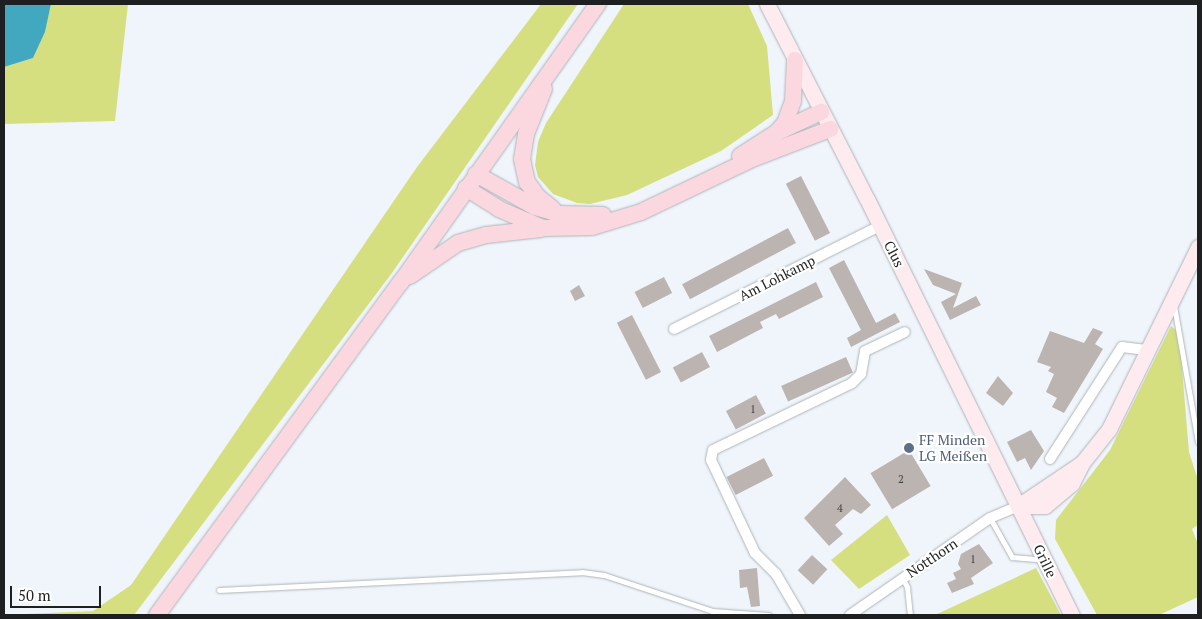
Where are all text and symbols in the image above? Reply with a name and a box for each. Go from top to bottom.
street label: Clus [880,238,908,270]
street label: Am Lohkamp [736,252,818,304]
house number: 1 [750,402,756,416]
place label: FF Minden LG Meißen [919,432,987,464]
marker: FF Minden LG Meißen [903,442,915,454]
house number: 2 [898,472,904,486]
house number: 4 [837,501,843,515]
street label: Notthorn [903,535,961,581]
street label: Grille [1030,542,1060,580]
house number: 1 [970,552,976,566]
scale bar [12,576,104,608]
text: 50 m [18,585,51,605]

